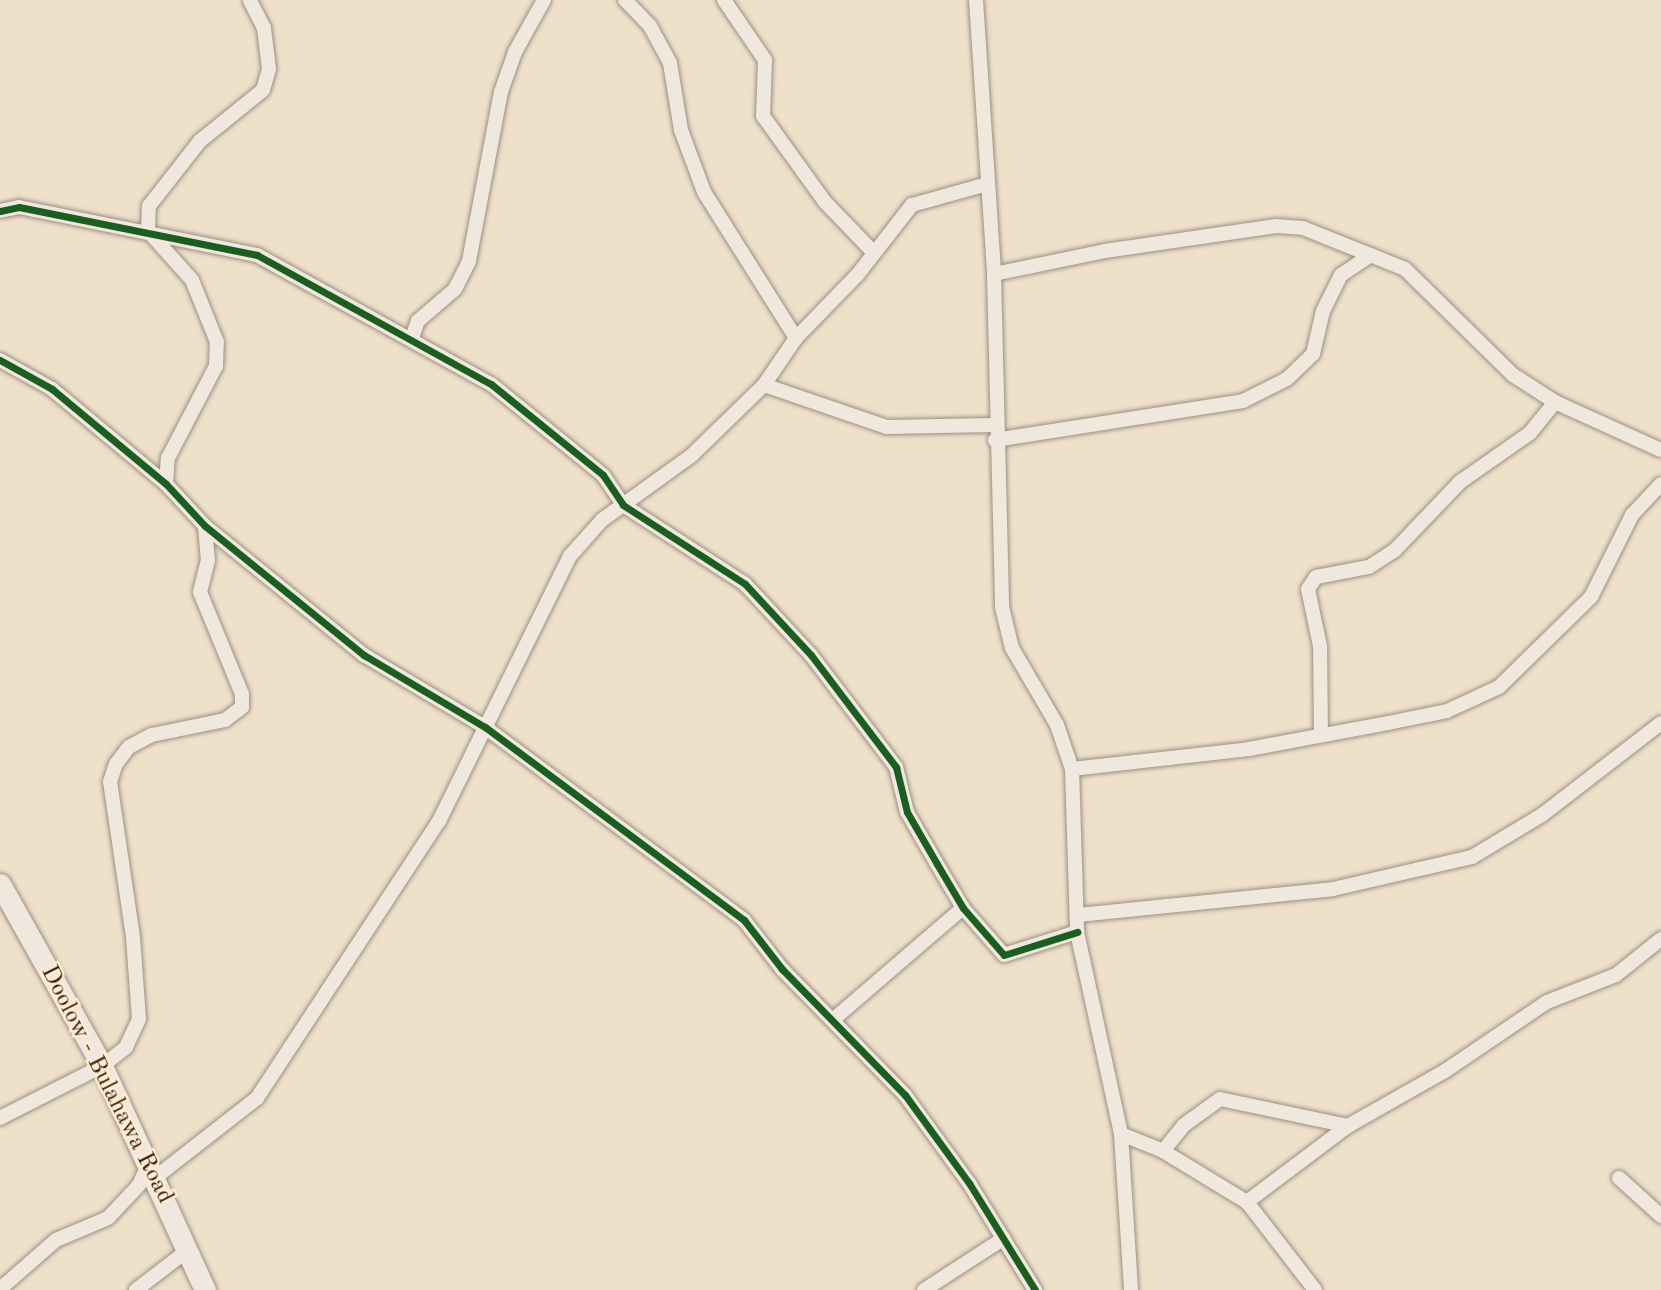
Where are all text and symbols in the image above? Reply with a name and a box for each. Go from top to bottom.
street label: Doolow - Bulahawa Road [33,961,179,1209]

